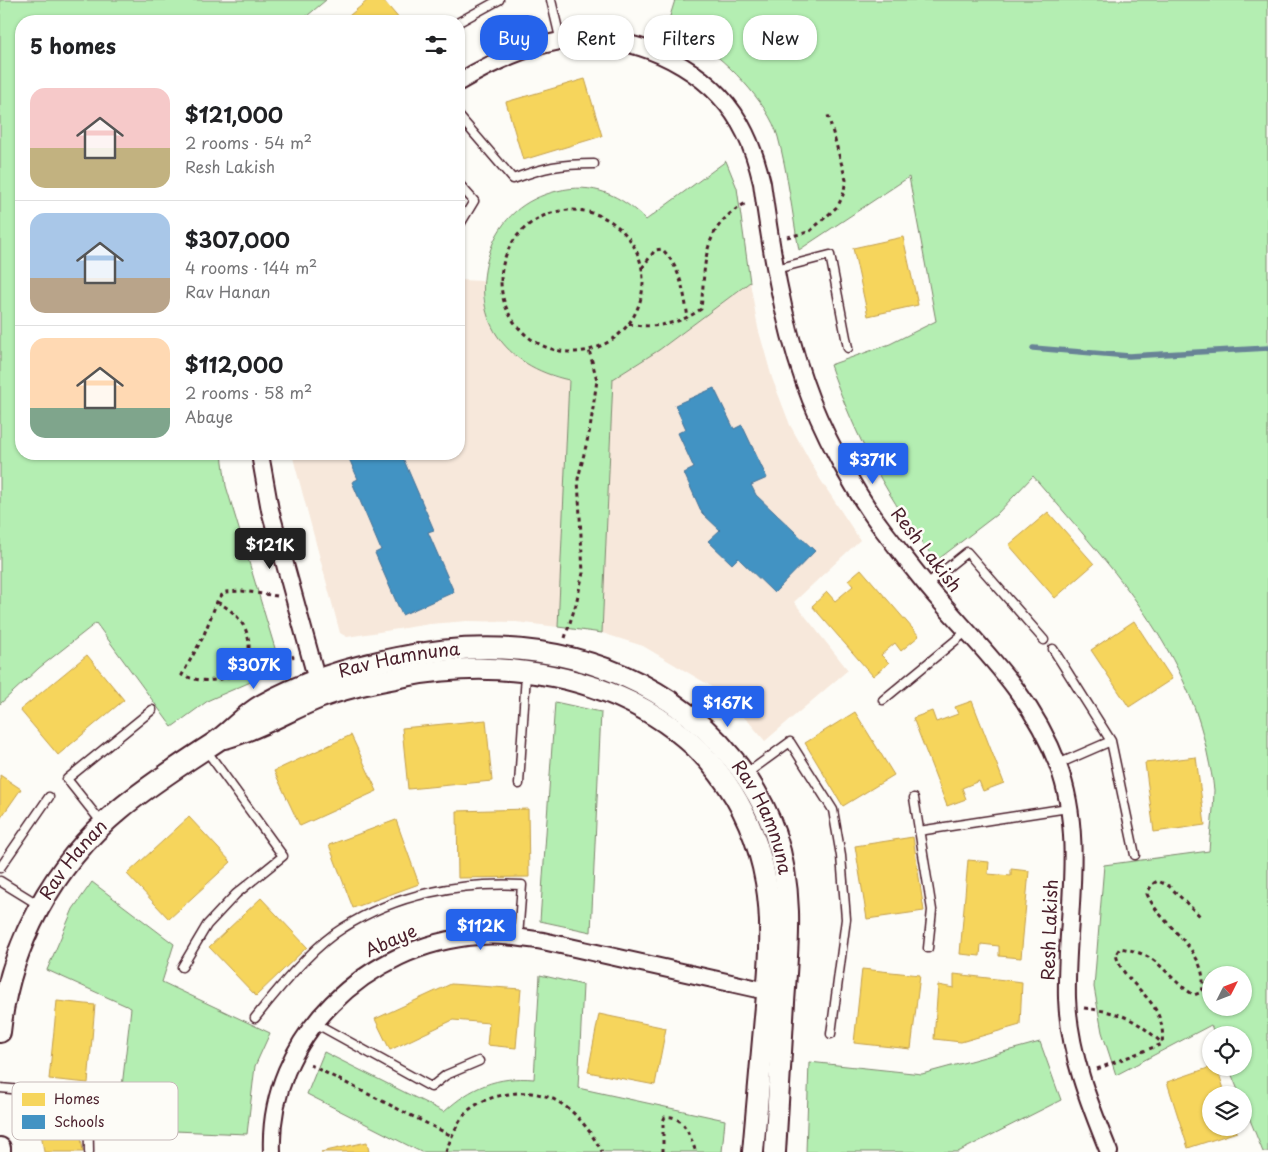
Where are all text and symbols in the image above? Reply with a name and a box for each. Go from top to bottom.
chip: Buy [480,15,548,60]
chip: Rent [558,15,634,60]
chip: Filters [644,15,733,60]
chip: New [743,15,817,60]
text: 5 homes [30,29,116,61]
icon: filters [422,31,450,59]
text: $121,000 [185,98,283,130]
icon: home [70,108,130,168]
text: 2 rooms · 54 m² [185,130,312,154]
text: Resh Lakish [185,154,275,178]
text: $307,000 [185,223,290,255]
icon: home [70,233,130,293]
text: 4 rooms · 144 m² [185,255,317,279]
text: Rav Hanan [185,279,271,303]
text: $112,000 [185,348,283,380]
icon: home [70,358,130,418]
text: 2 rooms · 58 m² [185,380,312,404]
text: Abaye [185,404,233,428]
pin: $371K [838,442,908,485]
text: $371K [849,447,897,471]
street label: Resh Lakish [885,501,969,597]
pin: $121K [235,528,305,570]
text: $121K [246,532,294,556]
street label: Rav Hamnuna [334,634,462,684]
pin: $307K [219,648,289,690]
text: $307K [227,652,281,676]
pin: $167K [693,686,763,728]
text: $167K [703,690,753,714]
street label: Rav Hamnuna [726,753,800,877]
street label: Rav Hanan [32,812,112,905]
street label: Resh Lakish [1033,879,1064,981]
pin: $112K [446,908,516,951]
text: $112K [457,913,505,937]
street label: Abaye [360,916,421,963]
north arrow [1202,966,1252,1016]
map controls [1202,966,1252,1136]
button: locate [1202,1026,1252,1076]
legend [12,1082,178,1140]
button: layers [1202,1086,1252,1136]
text: Homes [54,1088,100,1109]
text: Schools [54,1111,104,1132]

